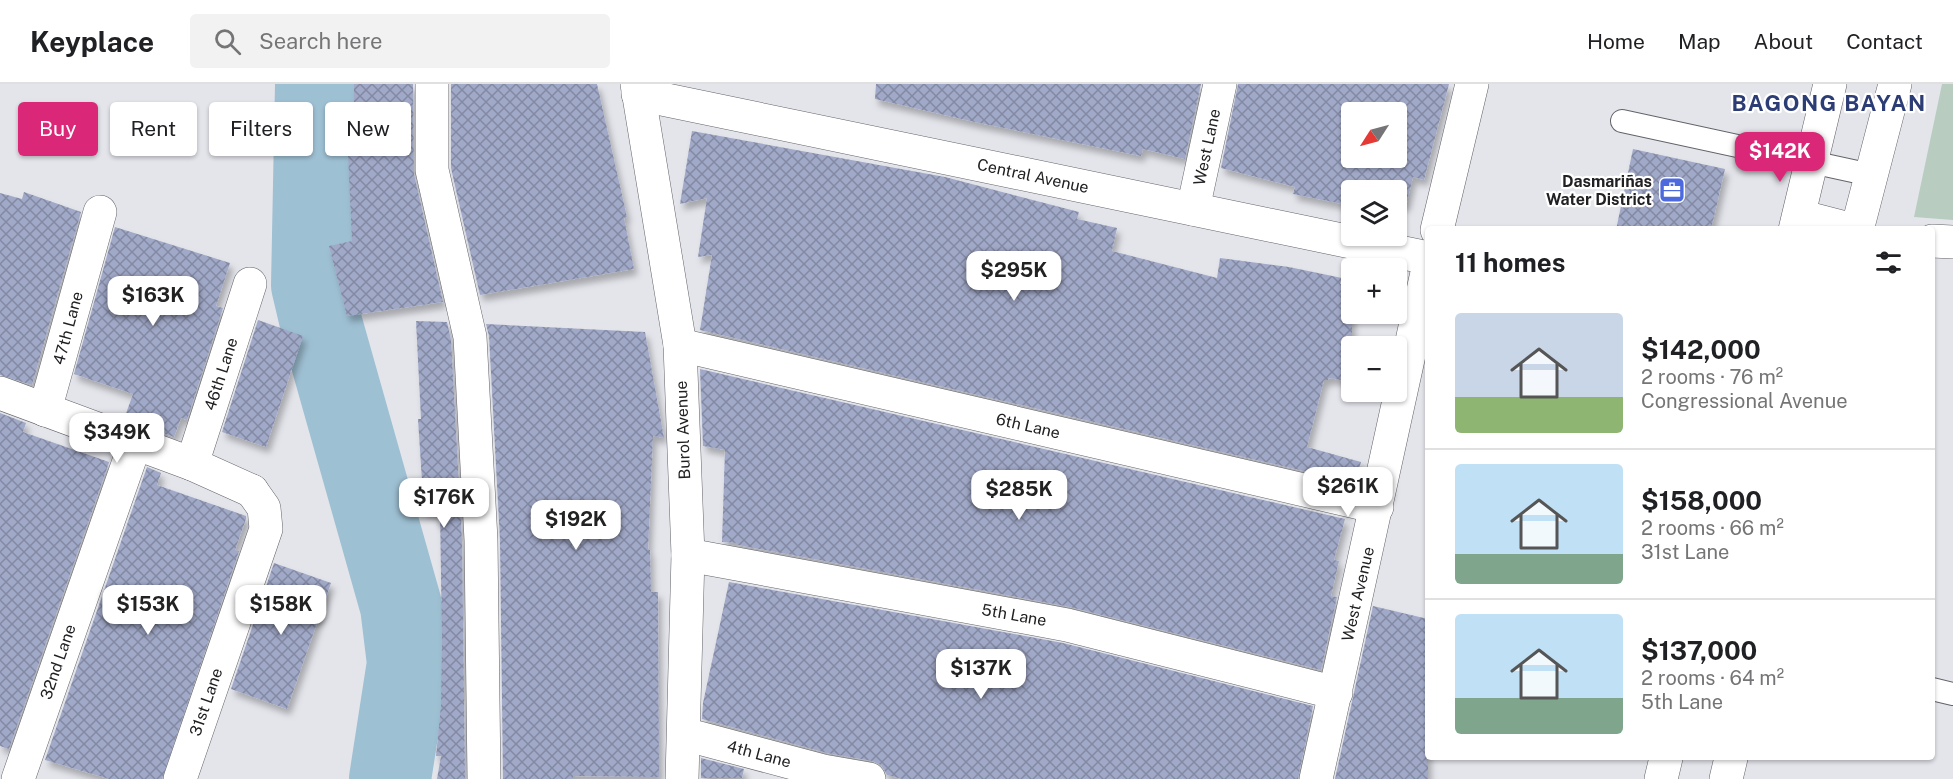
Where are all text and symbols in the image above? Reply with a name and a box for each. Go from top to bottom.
search box [190,14,610,68]
text: Keyplace [30,25,154,58]
icon: search [211,25,244,58]
text: Search here [259,28,383,54]
text: Home [1587,29,1645,54]
text: Map [1678,29,1721,54]
text: About [1754,29,1813,54]
text: Contact [1846,29,1923,54]
district label: BAGONG BAYAN [1731,90,1927,116]
chip: Buy [18,102,98,156]
chip: Rent [110,102,197,156]
chip: Filters [209,102,313,156]
chip: New [325,102,411,156]
north arrow [1341,102,1407,168]
map controls [1341,102,1407,402]
street label: West Lane [1190,107,1224,187]
pin: $142K [1738,132,1822,183]
text: $142K [1749,139,1811,163]
street label: Central Avenue [975,155,1091,197]
place label: Dasmariñas Water District [1546,172,1652,209]
office icon: Dasmariñas Water District [1657,175,1687,205]
button: layers [1341,180,1407,246]
icon: filters [1872,246,1905,279]
text: 11 homes [1455,247,1565,278]
pin: $295K [972,251,1056,302]
text: $295K [980,258,1048,282]
button: + [1341,258,1407,324]
pin: $163K [111,276,195,327]
text: $163K [122,283,184,307]
street label: 47th Lane [49,289,87,367]
text: $142,000 [1641,334,1761,365]
street label: 46th Lane [200,335,242,413]
button: − [1341,336,1407,402]
icon: home [1503,337,1575,409]
text: 2 rooms · 76 m² [1641,365,1783,389]
street label: Burol Avenue [672,380,694,480]
text: Congressional Avenue [1641,389,1848,413]
street label: 6th Lane [994,409,1062,443]
pin: $349K [75,413,159,464]
text: $349K [83,420,151,444]
pin: $261K [1306,467,1390,518]
pin: $285K [977,470,1061,521]
text: $261K [1317,474,1379,498]
text: $285K [985,477,1053,501]
pin: $176K [402,478,486,529]
text: $176K [413,485,475,509]
text: $158,000 [1641,485,1762,516]
icon: home [1503,488,1575,560]
pin: $192K [534,500,618,551]
text: $192K [545,507,607,531]
text: 2 rooms · 66 m² [1641,516,1784,540]
text: 31st Lane [1641,540,1729,564]
street label: West Avenue [1338,545,1378,643]
pin: $153K [106,585,190,636]
pin: $158K [239,585,323,636]
text: $153K [116,592,180,616]
text: $158K [249,592,313,616]
street label: 5th Lane [980,600,1048,630]
street label: 32nd Lane [36,622,80,702]
text: $137,000 [1641,635,1757,666]
icon: home [1503,638,1575,710]
pin: $137K [939,649,1023,700]
text: $137K [950,656,1012,680]
street label: 31st Lane [186,665,226,739]
text: 2 rooms · 64 m² [1641,666,1784,690]
text: 5th Lane [1641,690,1723,714]
street label: 4th Lane [725,736,793,772]

